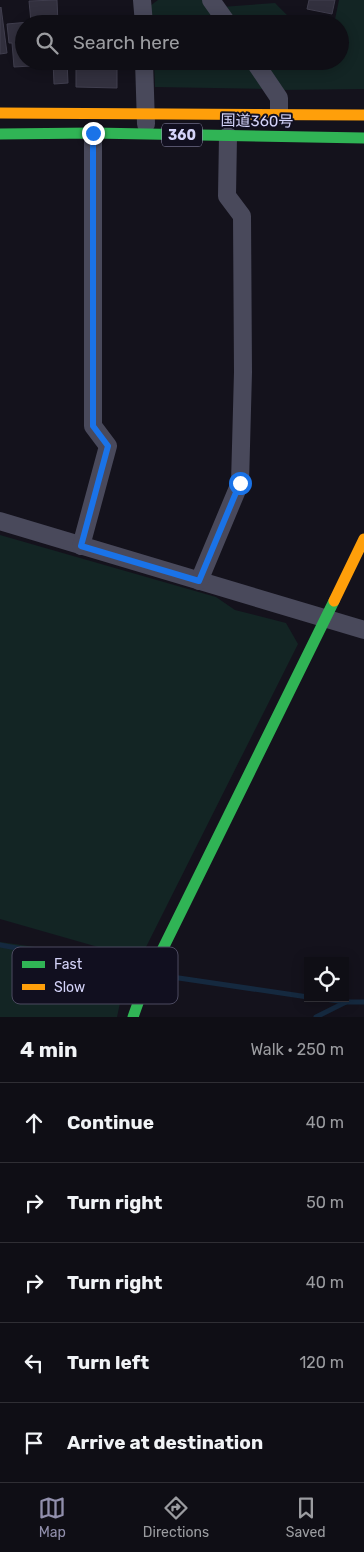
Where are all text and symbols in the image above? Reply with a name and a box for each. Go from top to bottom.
search box [15,15,349,70]
icon: search [33,29,61,57]
text: Search here [73,31,180,54]
street label: 国道360号 [221,111,293,131]
route end [82,122,105,145]
road number: 360 [162,124,202,146]
route start [229,472,252,495]
legend [12,947,178,1004]
text: Fast [54,956,83,973]
map controls [304,957,349,1002]
button: locate [304,957,349,1002]
text: Slow [54,979,85,996]
text: 4 min [20,1037,78,1062]
text: Walk · 250 m [250,1040,344,1059]
icon: ahead [20,1109,48,1137]
text: Continue [67,1111,154,1134]
text: 40 m [306,1113,344,1132]
icon: right [20,1189,48,1217]
text: Turn right [67,1191,162,1214]
text: 50 m [306,1193,344,1212]
icon: right [20,1269,48,1297]
text: Turn right [67,1271,162,1294]
text: 40 m [306,1273,344,1292]
icon: left [20,1349,48,1377]
text: Turn left [67,1351,149,1374]
text: 120 m [299,1353,344,1372]
icon: arrive [20,1429,48,1457]
text: Arrive at destination [67,1431,263,1454]
tab: Map [38,1494,66,1541]
tab: Directions [143,1494,209,1541]
tab: Saved [286,1494,326,1541]

